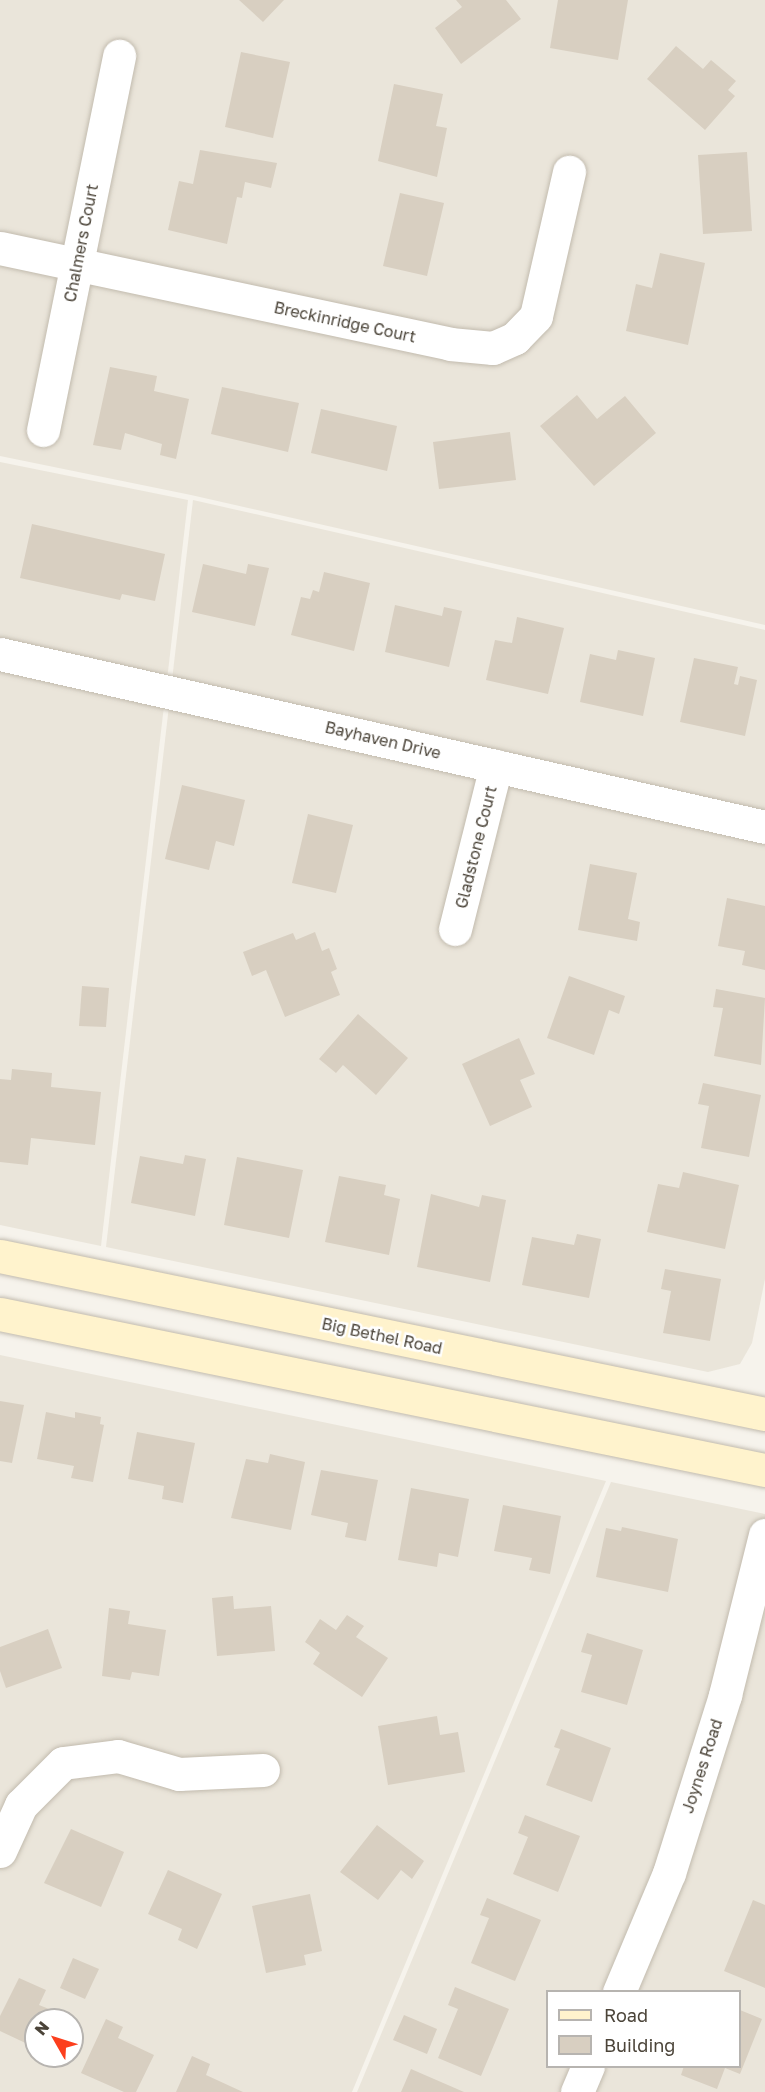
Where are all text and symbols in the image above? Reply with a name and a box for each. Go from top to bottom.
street label: Chalmers Court [60,182,102,304]
street label: Breckinridge Court [272,298,418,346]
street label: Bayhaven Drive [323,717,443,763]
street label: Gladstone Court [451,784,501,910]
street label: Big Bethel Road [320,1314,444,1358]
street label: Joynes Road [678,1716,726,1816]
legend [546,1990,741,2068]
text: Road [604,2004,648,2026]
north arrow [24,2008,84,2068]
text: N [30,2017,53,2039]
text: Building [604,2034,675,2056]

